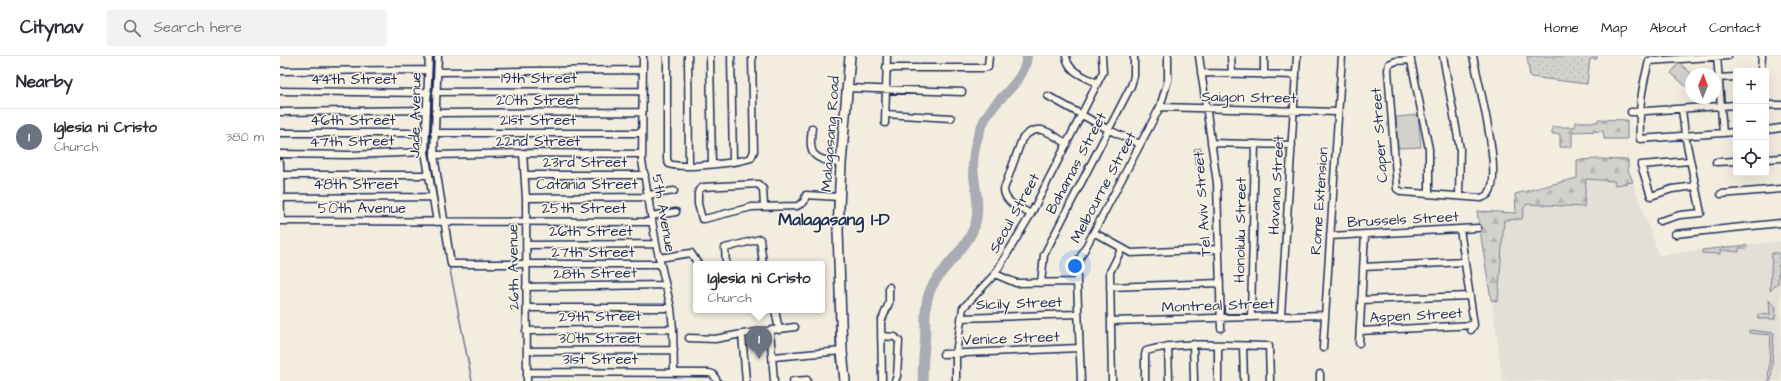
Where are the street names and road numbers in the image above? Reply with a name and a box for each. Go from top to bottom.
street label: 19th Street [501,68,577,89]
street label: 44th Street [311,69,397,90]
street label: Jade Avenue [404,72,427,158]
street label: Malagasang Road [816,75,846,193]
street label: Saigon Street [1201,86,1297,110]
street label: Caper Street [1366,87,1393,183]
street label: 20th Street [496,90,580,111]
street label: Bahamas Street [1041,109,1112,218]
street label: 46th Street [310,110,396,131]
street label: 21st Street [500,110,576,131]
street label: Melbourne Street [1065,128,1142,247]
street label: 47th Street [309,130,395,153]
street label: 22nd Street [496,131,580,152]
street label: Havana Street [1263,135,1290,235]
street label: Rome Extension [1305,146,1334,256]
street label: Tel Aviv Street [1188,151,1217,257]
street label: 23rd Street [543,152,627,173]
street label: Seoul Street [984,169,1045,257]
street label: 5th Avenue [646,172,681,254]
street label: 48th Street [313,174,399,195]
street label: Catania Street [536,174,638,195]
street label: Honolulu Street [1229,177,1252,283]
street label: 50th Avenue [318,198,406,219]
street label: 25th Street [542,198,626,219]
street label: Brussels Street [1347,206,1459,233]
street label: 26th Street [549,221,633,242]
street label: 26th Avenue [502,224,525,310]
street label: 27th Street [551,242,635,263]
street label: 28th Street [553,262,637,285]
street label: Sicily Street [975,291,1063,317]
street label: Montreal Street [1161,293,1275,318]
street label: Aspen Street [1369,303,1463,328]
street label: 29th Street [558,305,642,328]
street label: Venice Street [962,326,1060,351]
street label: 30th Street [559,328,641,349]
street label: 31st Street [562,349,638,370]

